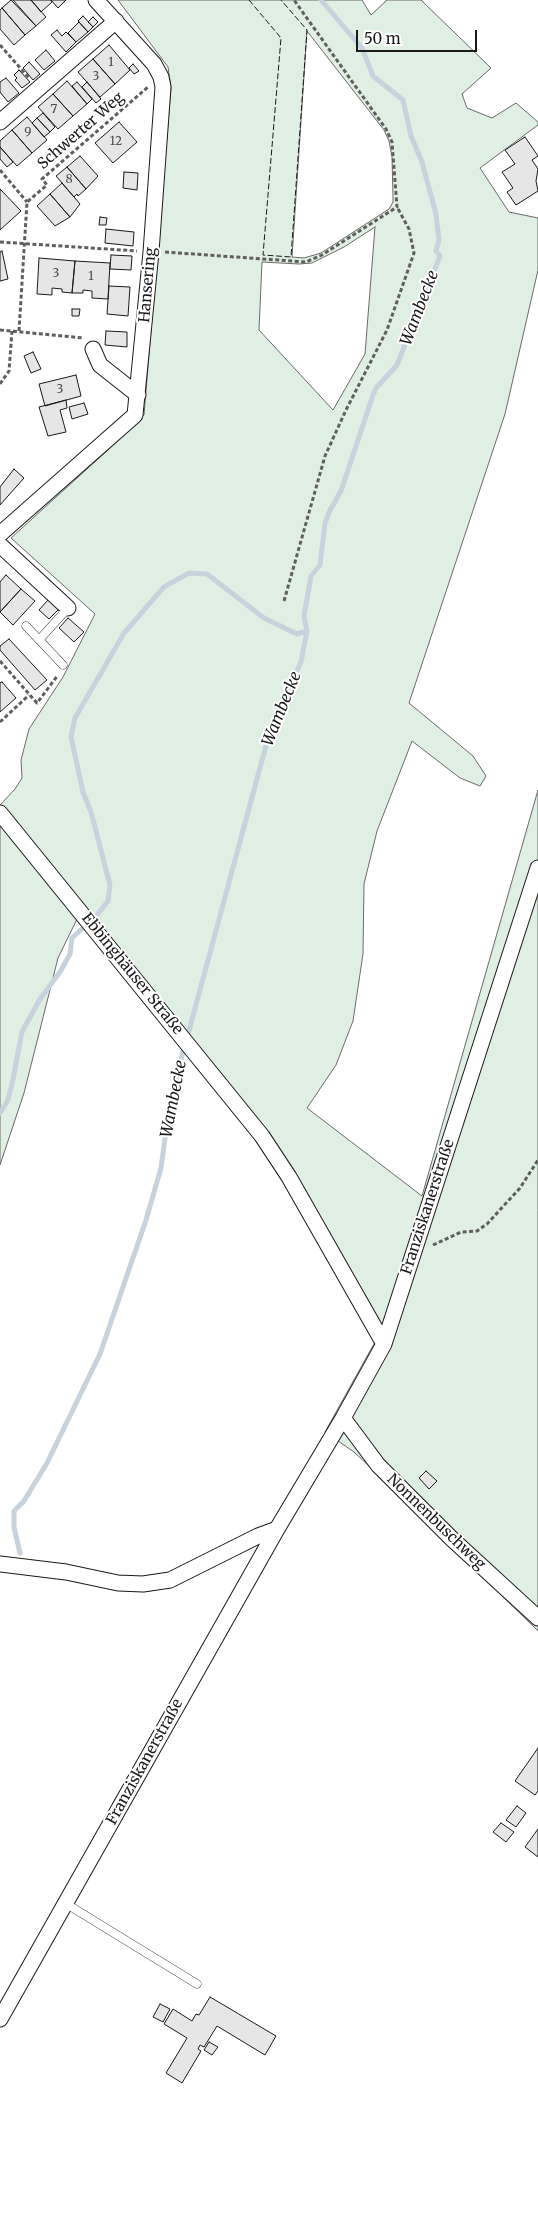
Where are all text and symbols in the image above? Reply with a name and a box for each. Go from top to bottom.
scale bar [358,20,479,52]
text: 50 m [364,29,401,48]
house number: 1 [108,56,114,70]
house number: 3 [93,70,99,84]
street label: Schwerter Weg [34,89,128,173]
house number: 7 [51,103,57,117]
house number: 9 [24,126,32,140]
house number: 12 [110,135,122,149]
house number: 8 [65,173,73,187]
street label: Hansering [136,247,160,323]
house number: 3 [53,267,59,281]
water label: Wambecke [397,268,443,348]
house number: 1 [88,270,94,284]
house number: 3 [57,383,63,397]
water label: Wambecke [258,669,306,749]
street label: Ebbinghäuser Straße [78,910,186,1038]
water label: Wambecke [157,1058,191,1140]
street label: Franziskanerstraße [398,1137,458,1277]
street label: Nonnenbuschweg [383,1470,489,1574]
street label: Franziskanerstraße [103,1696,187,1828]

